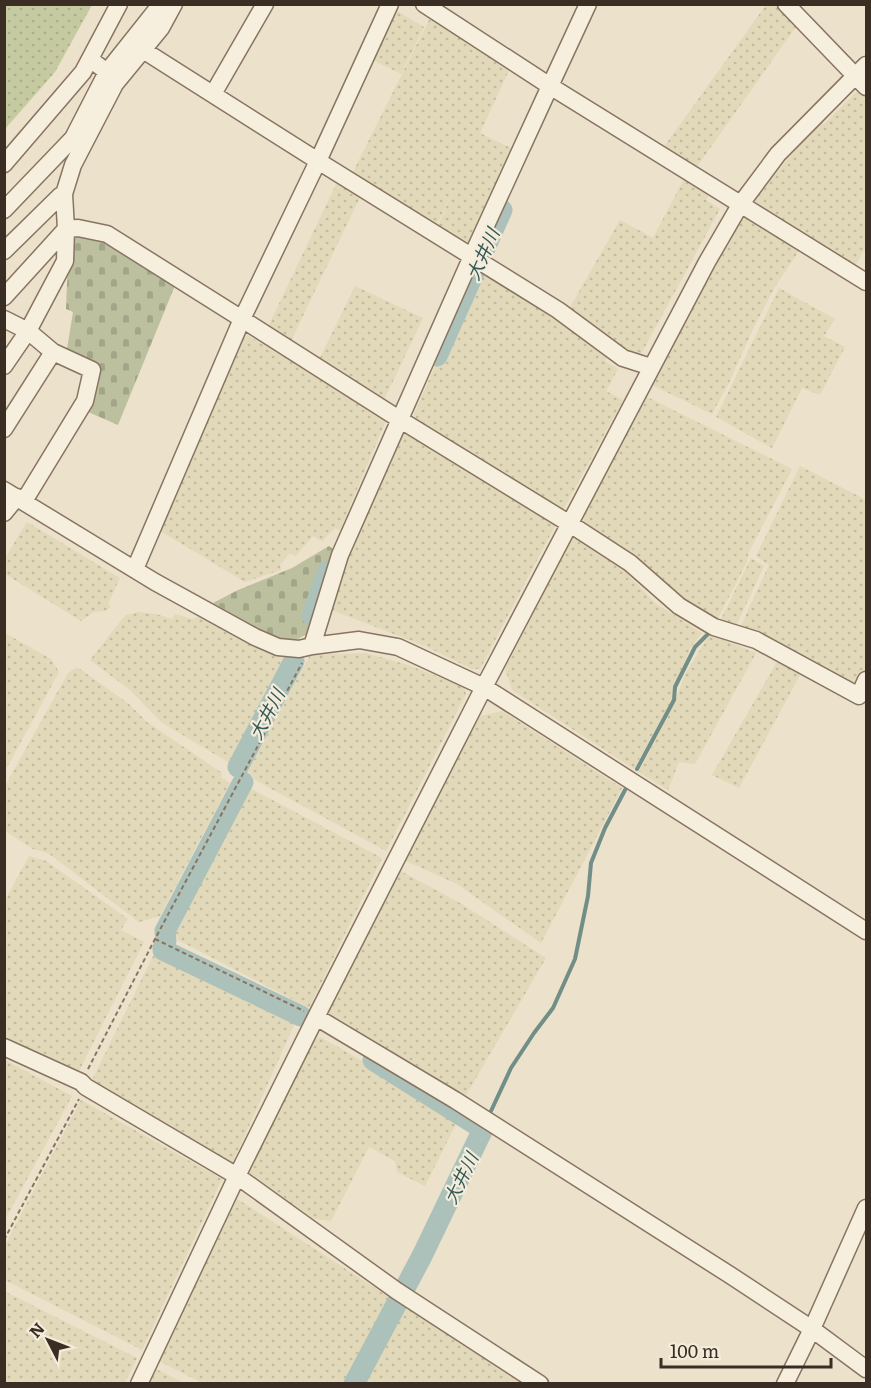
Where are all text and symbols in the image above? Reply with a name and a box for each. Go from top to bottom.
water label: 大井川 [459,222,506,284]
water label: 大井川 [241,682,292,744]
water label: 大井川 [436,1146,485,1208]
north arrow [18,1310,78,1370]
text: N [23,1316,50,1342]
scale bar [661,1331,830,1369]
text: 100 m [670,1337,719,1364]

